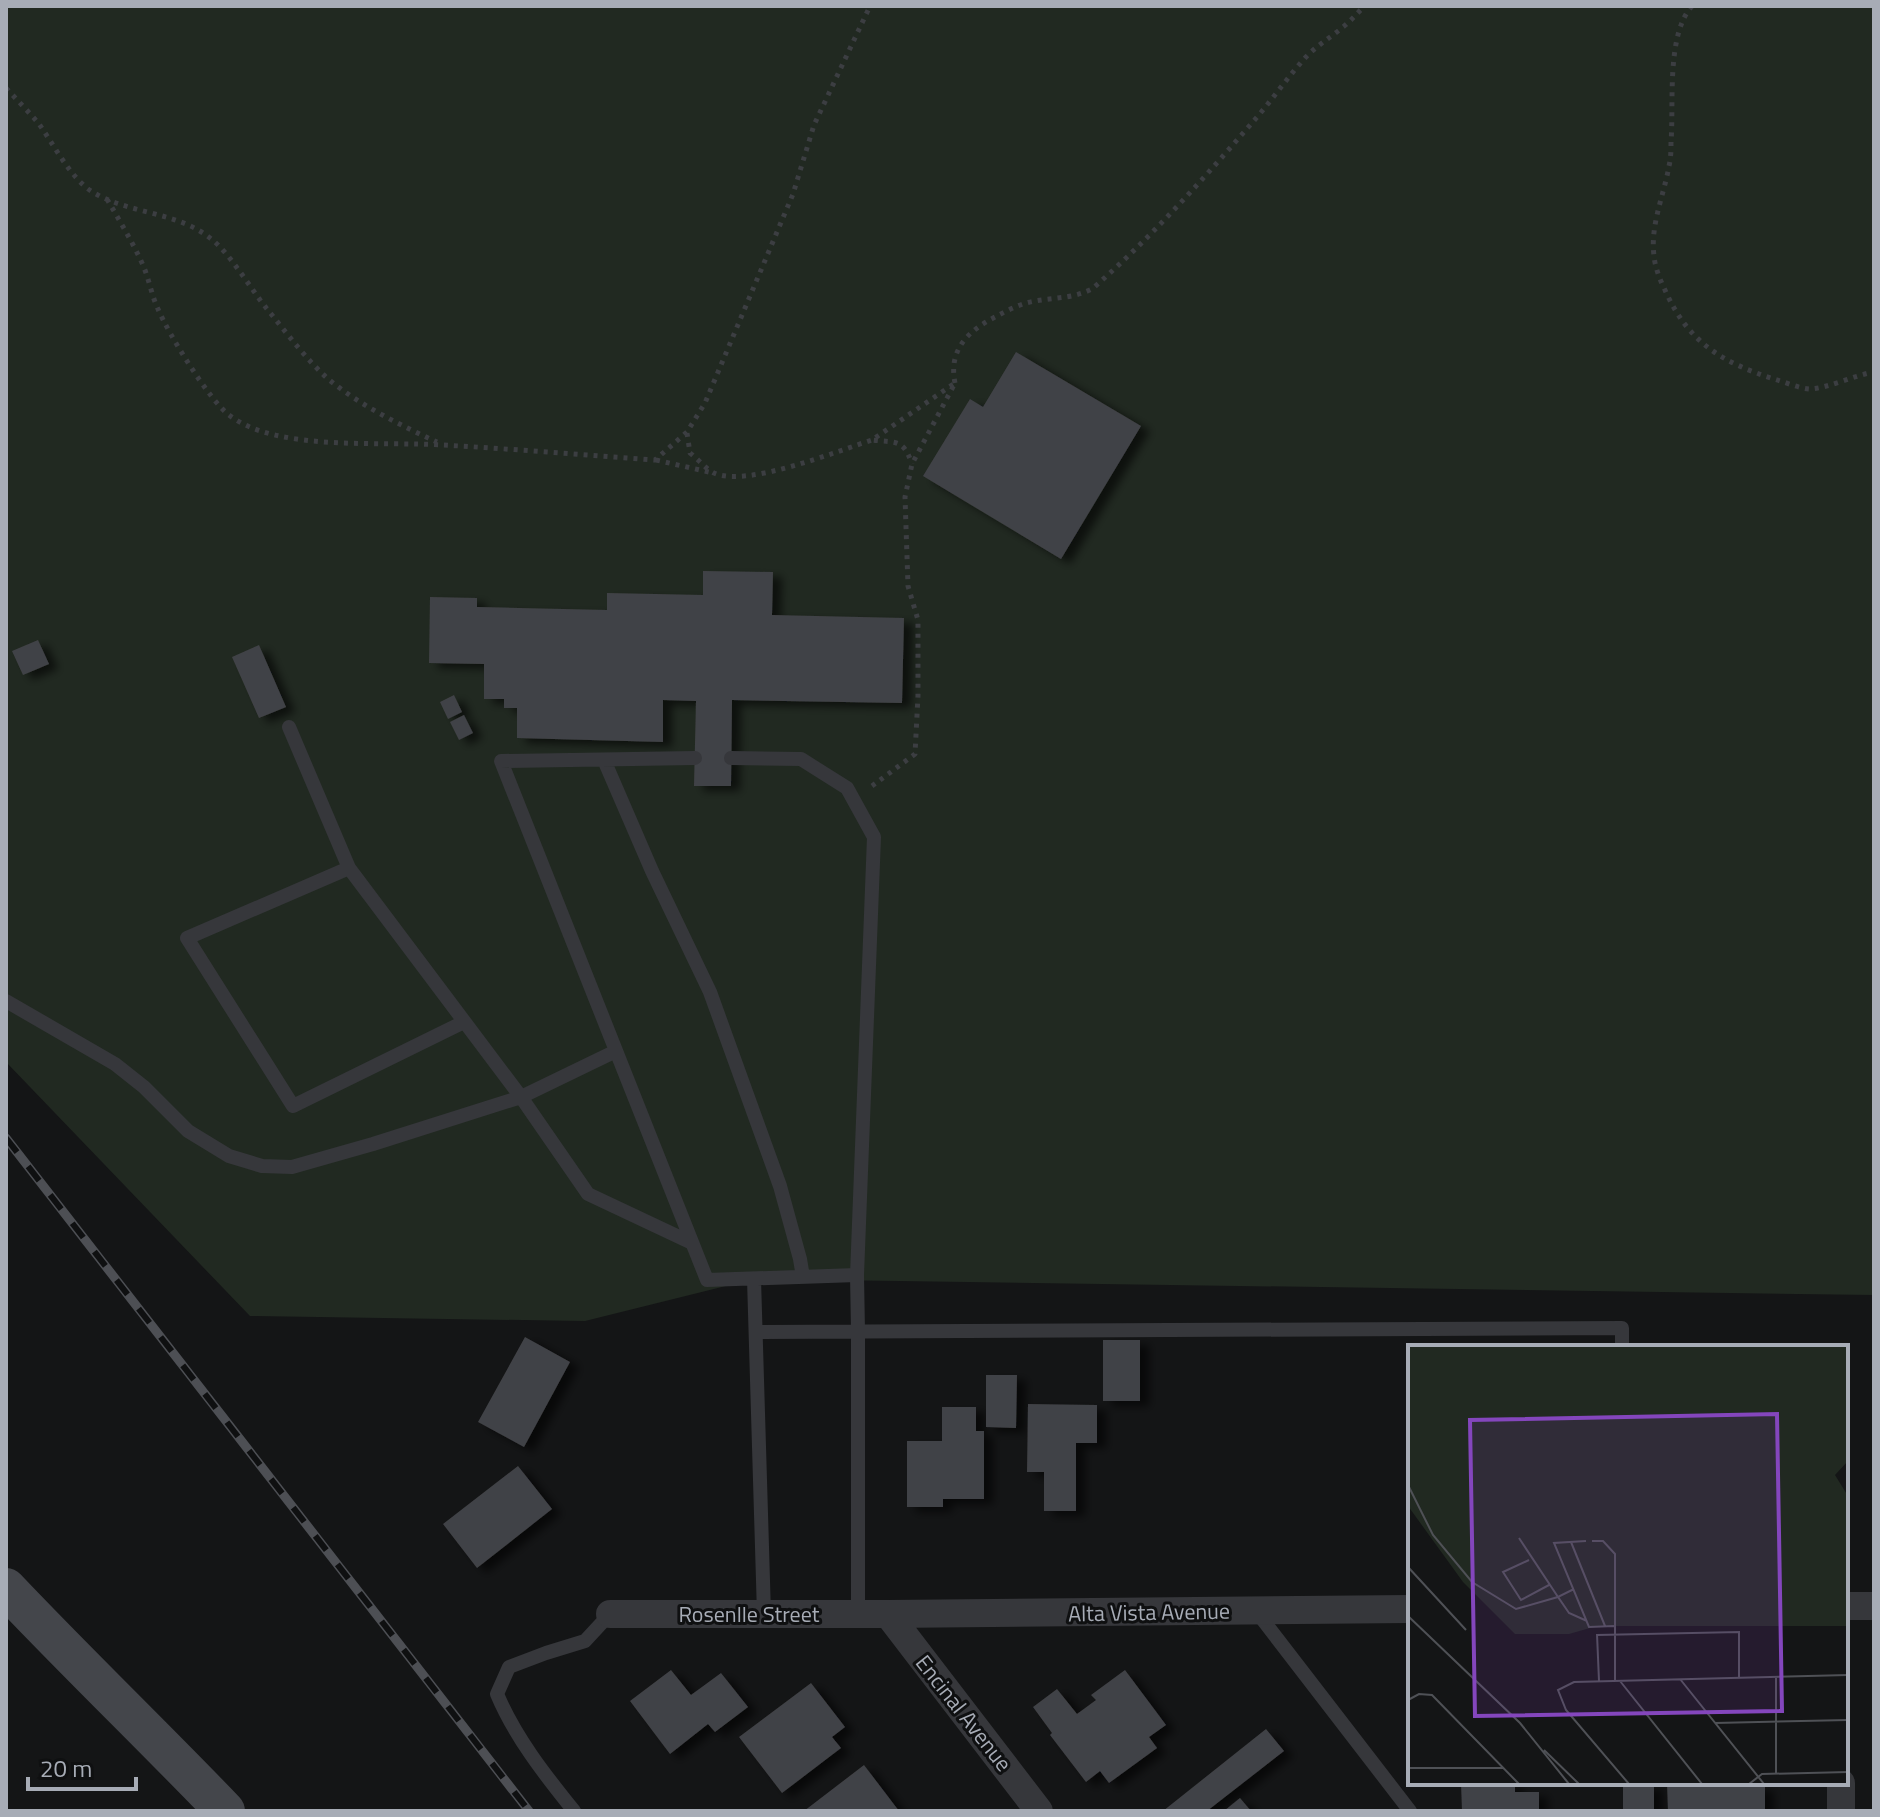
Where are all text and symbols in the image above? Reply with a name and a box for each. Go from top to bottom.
inset map [1408,1345,1848,1785]
street label: Alta Vista Avenue [1068,1594,1230,1630]
street label: Rosenlle Street [679,1597,820,1631]
street label: Encinal Avenue [908,1647,1020,1779]
scale bar [28,1741,136,1791]
text: 20 m [40,1750,92,1786]

